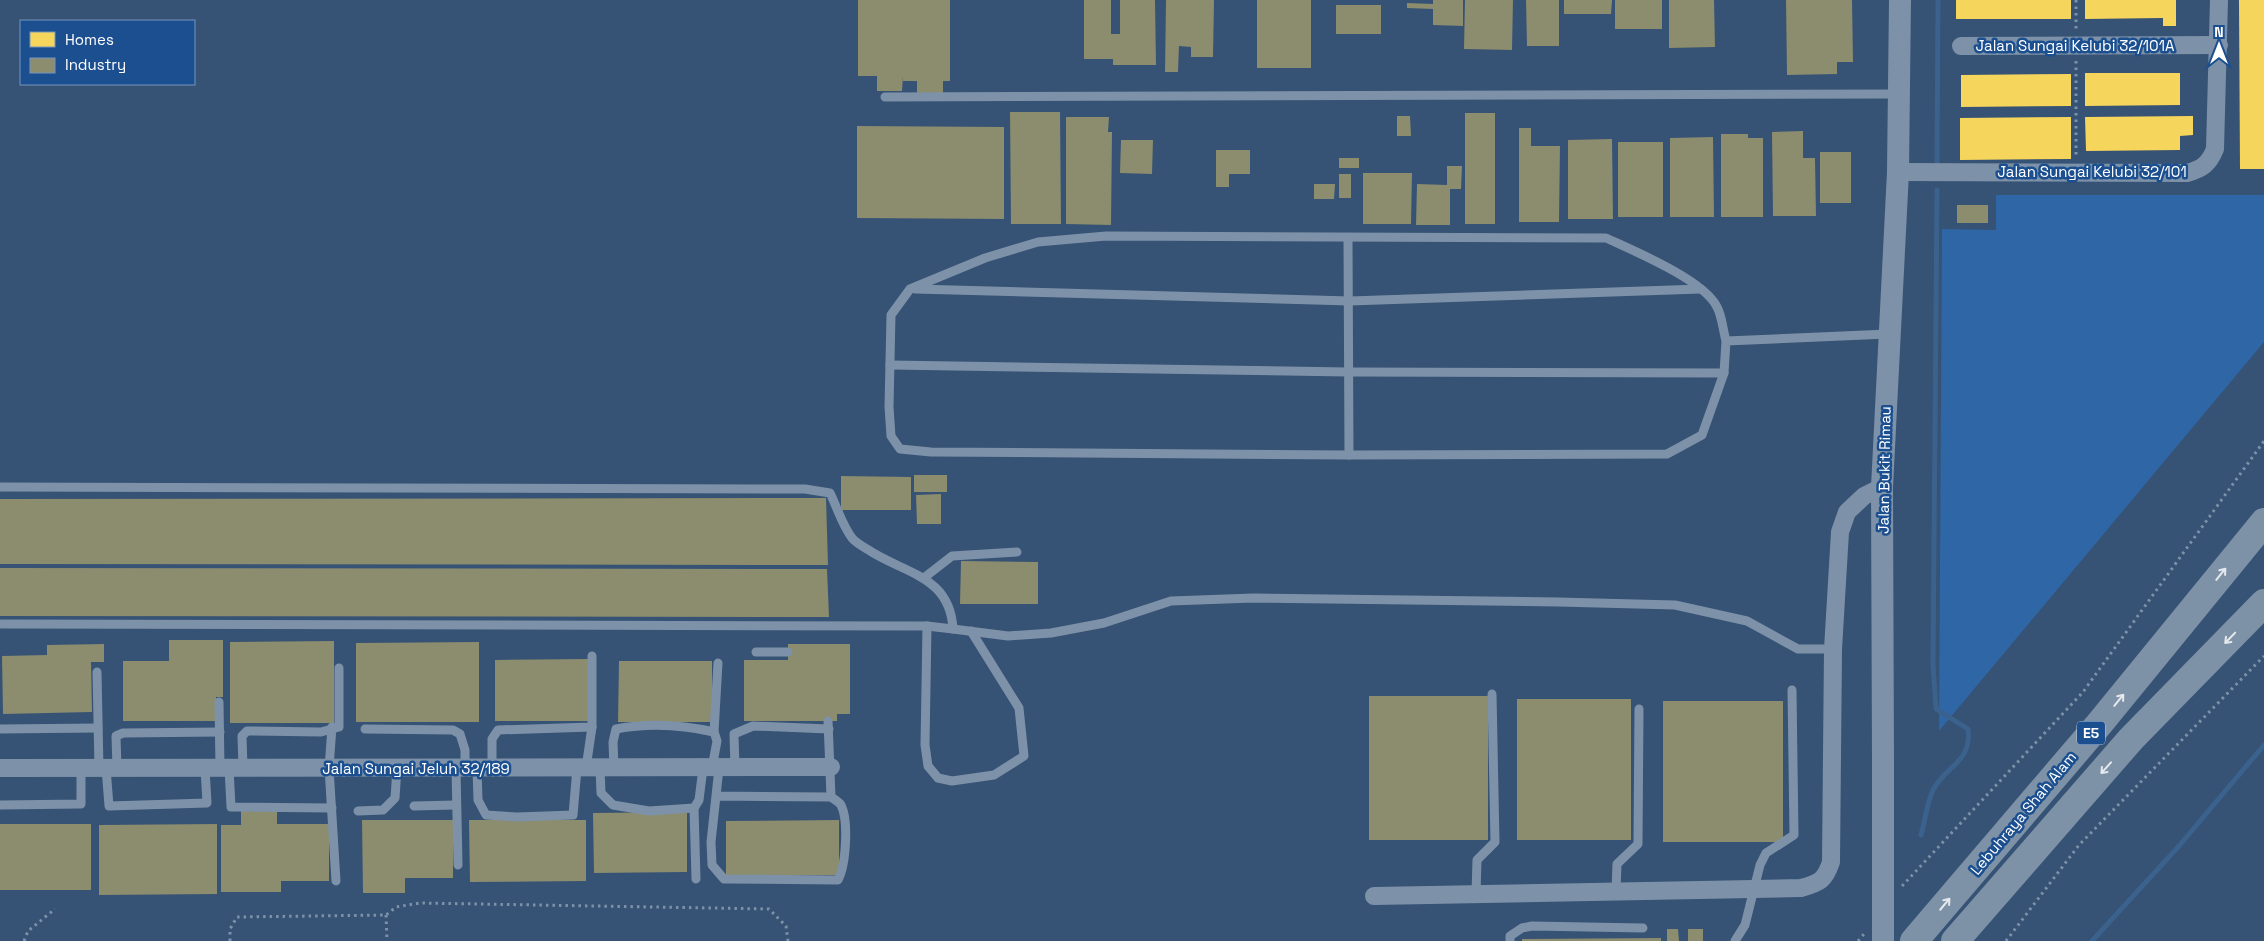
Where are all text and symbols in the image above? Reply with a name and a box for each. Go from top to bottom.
legend [20,20,195,85]
north arrow [2194,20,2244,70]
text: N [2214,23,2224,41]
text: Homes [65,30,114,49]
street label: Jalan Sungai Kelubi 32/101A [1976,36,2175,55]
text: Industry [65,55,126,74]
street label: Jalan Sungai Kelubi 32/101 [1997,162,2187,181]
street label: Jalan Bukit Rimau [1873,406,1895,534]
one-way arrow [2216,568,2227,581]
one-way arrow [2224,631,2236,644]
one-way arrow [2113,694,2124,707]
road number: E5 [2077,721,2105,744]
street label: Lebuhraya Shah Alam [1966,748,2080,878]
street label: Jalan Sungai Jeluh 32/189 [322,759,510,778]
one-way arrow [2100,761,2111,774]
one-way arrow [1940,898,1951,911]

